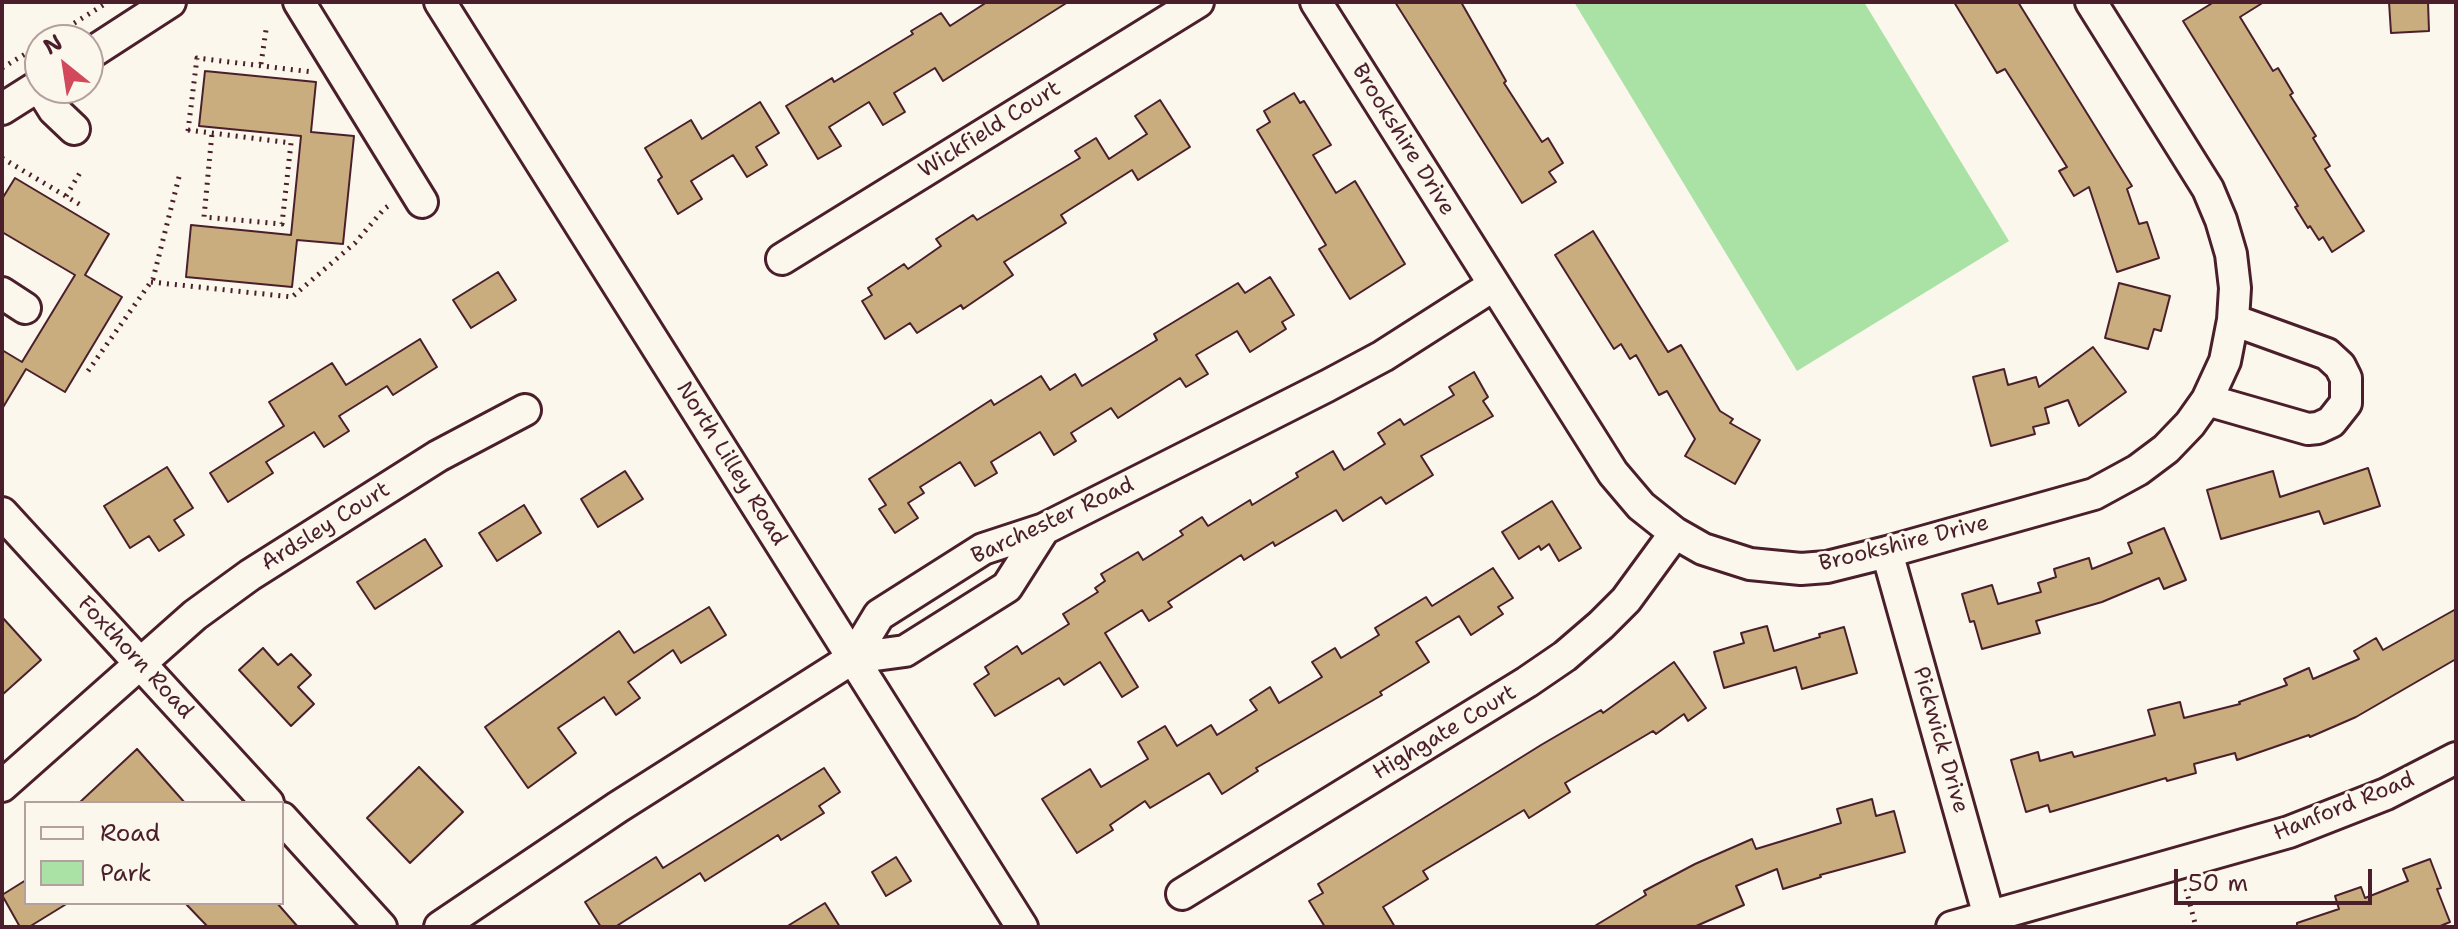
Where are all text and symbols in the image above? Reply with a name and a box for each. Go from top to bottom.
north arrow [24,24,104,104]
text: N [38,28,68,61]
street label: Brookshire Drive [1346,59,1460,221]
street label: Wickfield Court [914,76,1066,184]
street label: North Lilley Road [670,377,792,551]
street label: Barchester Road [968,472,1138,570]
street label: Ardsley Court [257,477,395,577]
street label: Brookshire Drive [1816,510,1992,578]
street label: Foxthorn Road [72,591,198,725]
street label: Pickwick Drive [1906,664,1974,816]
street label: Highgate Court [1369,680,1521,786]
street label: Hanford Road [2270,767,2418,847]
legend [24,801,284,905]
text: Road [100,817,160,849]
scale bar [2178,853,2376,903]
text: Park [100,857,152,889]
text: 50 m [2188,867,2248,899]

